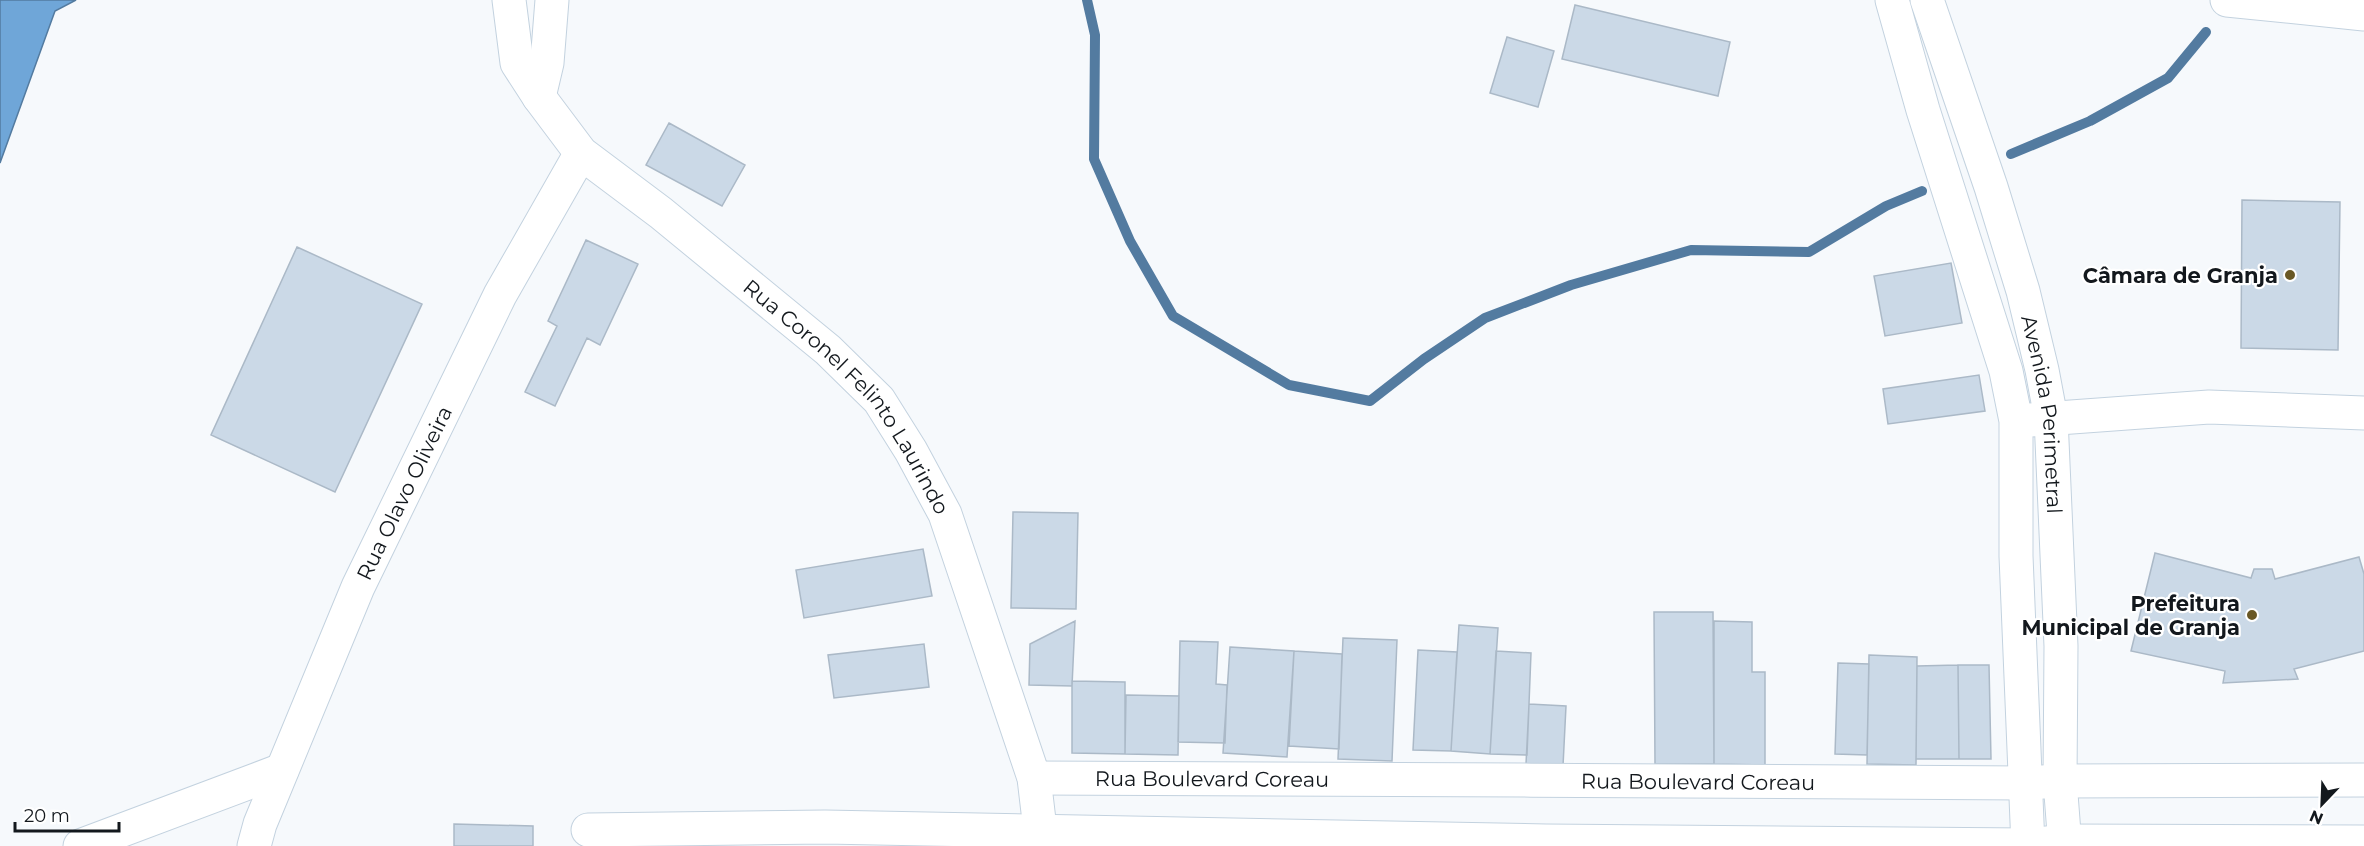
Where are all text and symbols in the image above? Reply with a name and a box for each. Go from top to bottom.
place label: Câmara de Granja [2083,263,2278,288]
marker: Câmara de Granja [2283,268,2297,282]
street label: Rua Coronel Felinto Laurindo [739,274,955,518]
street label: Avenida Perimetral [2017,312,2068,514]
street label: Rua Olavo Oliveira [351,402,457,584]
place label: Prefeitura Municipal de Granja [2021,591,2240,640]
marker: Prefeitura Municipal de Granja [2245,608,2259,622]
street label: Rua Boulevard Coreau [1095,766,1329,791]
street label: Rua Boulevard Coreau [1581,768,1815,795]
north arrow [2292,774,2352,834]
scale bar [15,795,118,833]
text: 20 m [24,805,70,827]
text: N [2307,806,2326,829]

